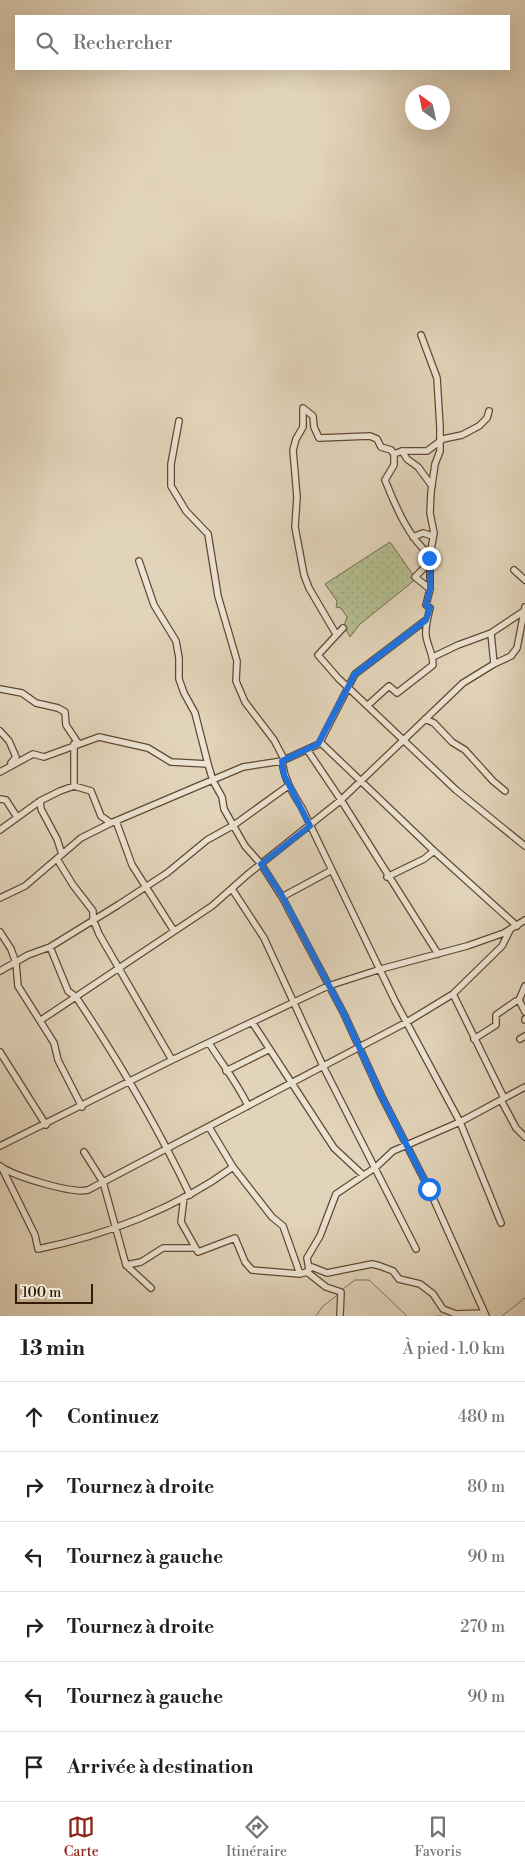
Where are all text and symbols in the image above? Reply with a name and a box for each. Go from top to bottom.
search box [15,15,510,70]
icon: search [33,29,61,57]
text: Rechercher [73,31,172,55]
north arrow [405,85,450,130]
route end [418,547,441,570]
route start [418,1178,441,1201]
scale bar [15,1281,92,1304]
text: 100 m [22,1284,61,1302]
text: 13 min [20,1336,85,1362]
text: À pied · 1.0 km [403,1339,505,1359]
icon: ahead [20,1403,48,1431]
text: Continuez [67,1405,159,1429]
text: 480 m [458,1407,505,1427]
icon: right [20,1473,48,1501]
text: Tournez à droite [67,1475,214,1499]
text: 80 m [467,1477,505,1497]
icon: left [20,1543,48,1571]
text: Tournez à gauche [67,1545,223,1569]
text: 90 m [467,1547,505,1567]
icon: right [20,1613,48,1641]
text: Tournez à droite [67,1615,214,1639]
text: 270 m [460,1617,505,1637]
icon: left [20,1683,48,1711]
text: Tournez à gauche [67,1685,223,1709]
text: 90 m [467,1687,505,1707]
icon: arrive [20,1753,48,1781]
text: Arrivée à destination [67,1755,253,1779]
tab: Carte [64,1813,99,1861]
tab: Itinéraire [226,1813,287,1861]
tab: Favoris [414,1813,461,1861]

